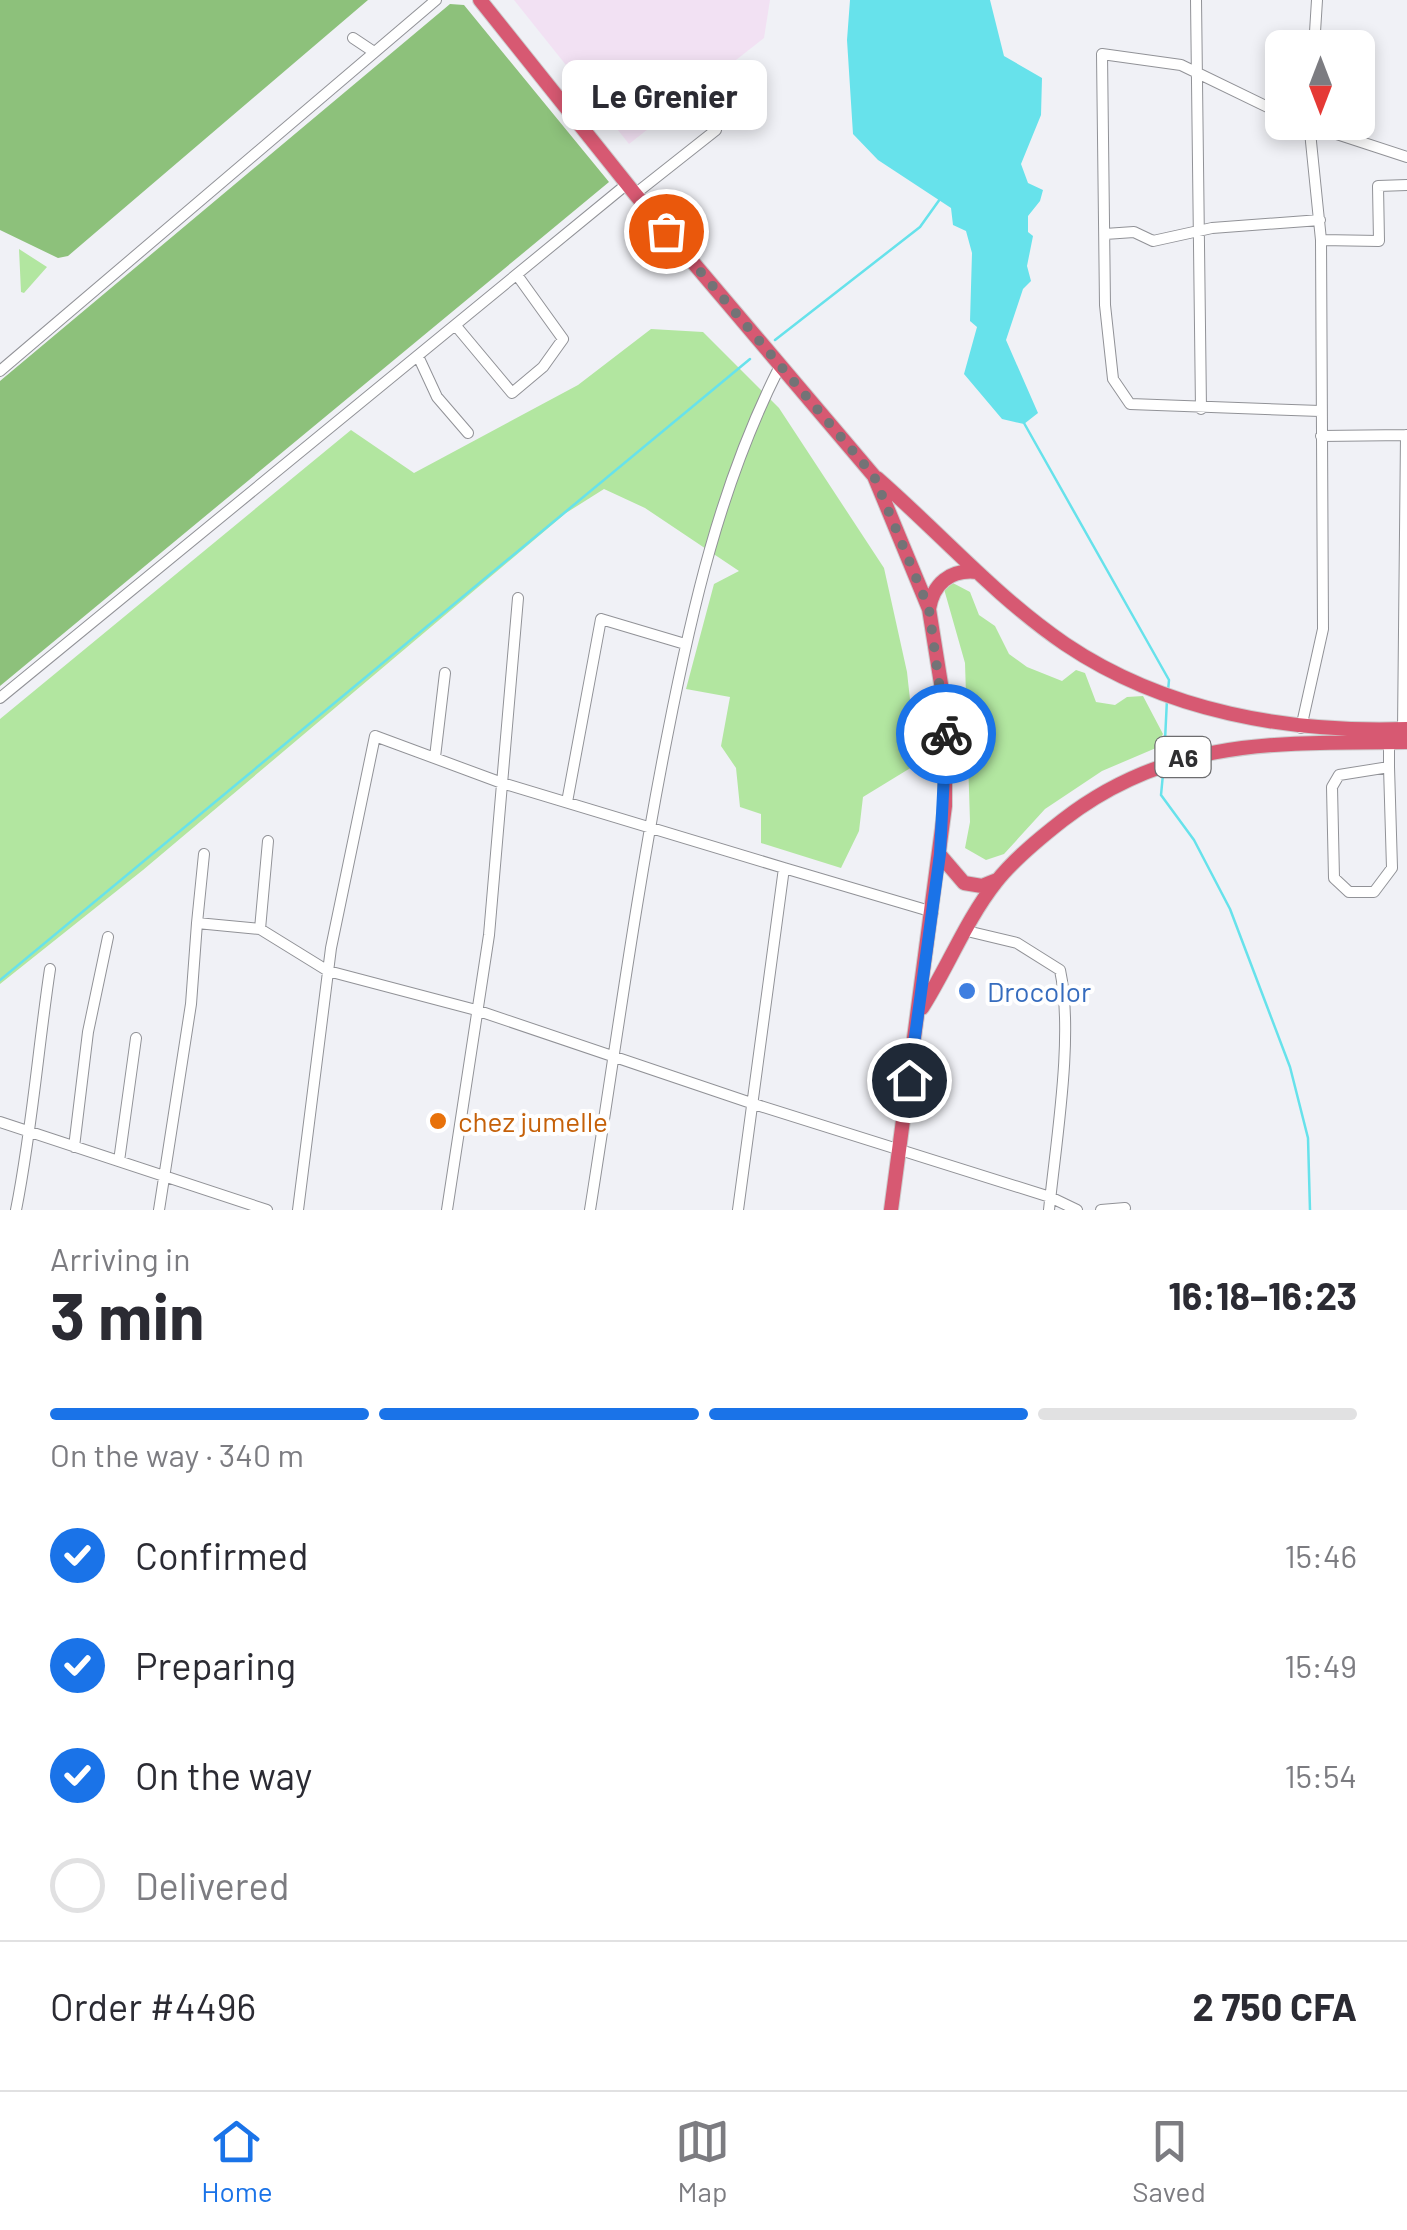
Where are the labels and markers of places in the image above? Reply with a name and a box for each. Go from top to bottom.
callout: Le Grenier [564,61,768,131]
pin [624,189,709,274]
place label: Drocolor [987,974,1091,1008]
marker: Drocolor [956,980,978,1002]
pin [867,1038,952,1123]
place label: chez jumelle [458,1104,608,1138]
marker: chez jumelle [427,1110,449,1132]

